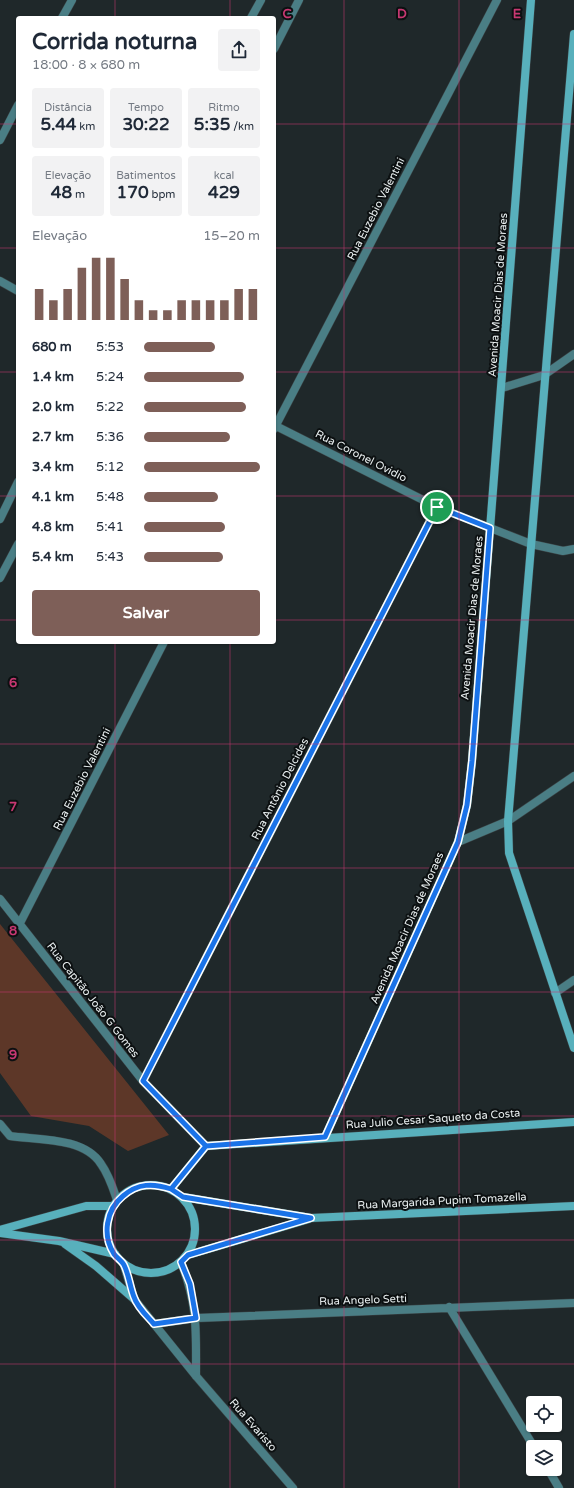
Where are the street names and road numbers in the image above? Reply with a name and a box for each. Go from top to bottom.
street label: Rua Euzebio Valentini [345,156,407,262]
street label: Avenida Moacir Dias de Moraes [486,212,510,378]
street label: Rua Coronel Ovidio [313,427,409,485]
street label: Avenida Moacir Dias de Moraes [458,535,486,701]
street label: Rua Euzebio Valentini [51,726,113,832]
street label: Rua Antônio Delcides [249,736,311,842]
street label: Avenida Moacir Dias de Moraes [368,850,446,1006]
street label: Rua Capitão João G Gomes [44,940,142,1060]
street label: Rua Julio Cesar Saqueto da Costa [345,1106,521,1132]
street label: Rua Margarida Pupim Tomazella [357,1190,527,1212]
street label: Rua Angelo Setti [319,1292,407,1308]
street label: Rua Evaristo [227,1396,280,1454]

